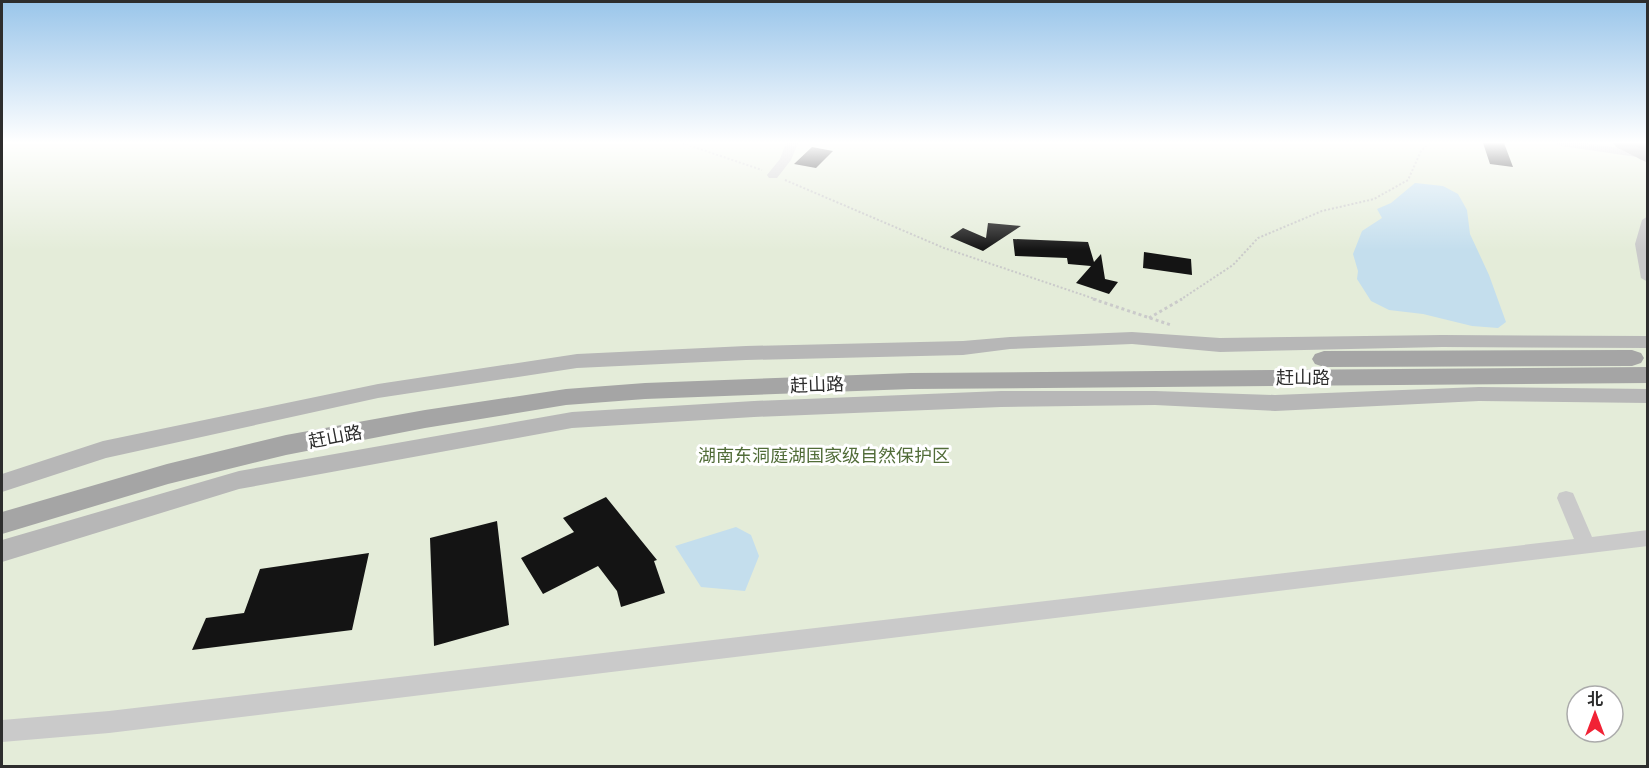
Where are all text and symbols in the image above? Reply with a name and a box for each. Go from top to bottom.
street label: 赶山路 [1276,366,1330,388]
street label: 赶山路 [790,372,844,396]
street label: 赶山路 [306,420,364,452]
park label: 湖南东洞庭湖国家级自然保护区 [698,444,950,466]
north arrow [1565,684,1625,744]
text: 北 [1587,689,1603,708]

